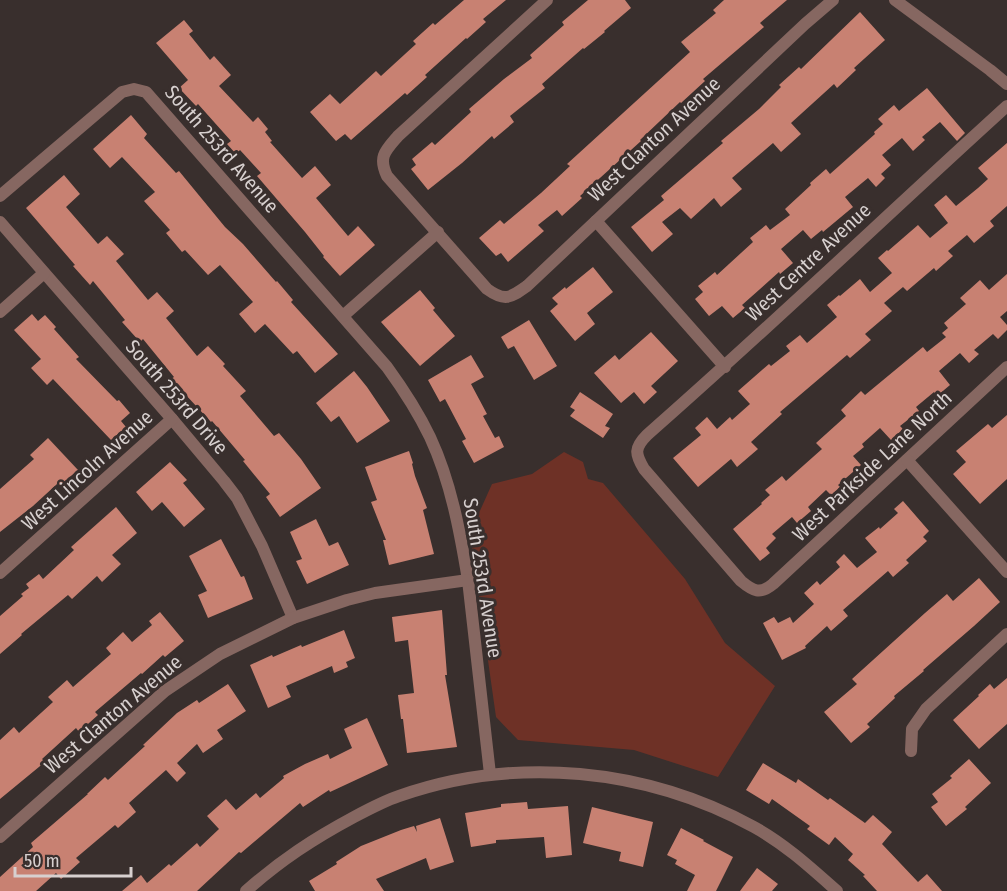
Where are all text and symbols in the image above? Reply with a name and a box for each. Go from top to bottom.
street label: West Clanton Avenue [583,72,725,206]
street label: South 253rd Avenue [160,80,284,218]
street label: West Centre Avenue [740,198,876,326]
street label: South 253rd Drive [121,335,233,459]
street label: West Parkside Lane North [787,386,957,546]
street label: West Lincoln Avenue [16,405,158,535]
street label: South 253rd Avenue [459,496,507,660]
street label: West Clanton Avenue [39,650,187,778]
scale bar [15,840,130,878]
text: 50 m [24,850,60,872]

